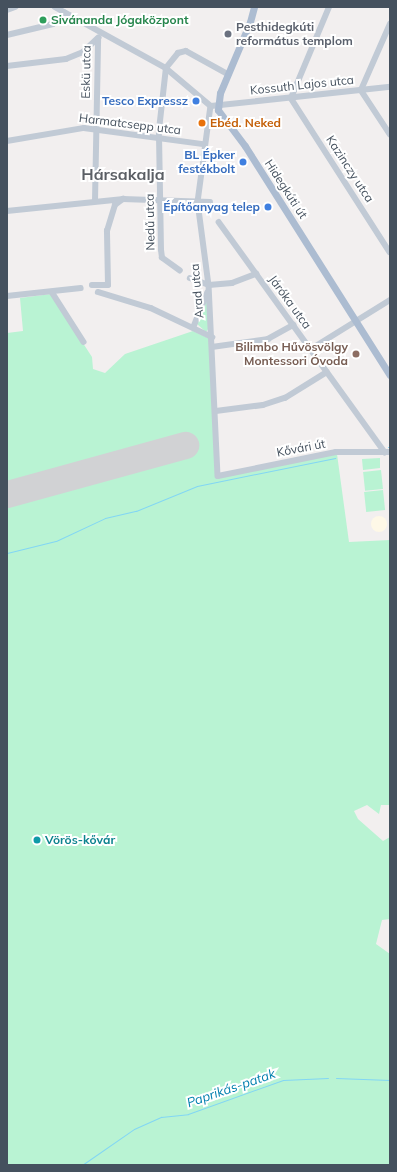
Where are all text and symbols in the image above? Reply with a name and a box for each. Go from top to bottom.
place label: Sivánanda Jógaközpont [51,13,188,27]
marker: Sivánanda Jógaközpont [38,15,48,25]
place label: Pesthidegkúti református templom [236,20,353,48]
marker: Pesthidegkúti református templom [223,29,233,39]
street label: Eskü utca [78,45,94,99]
street label: Kossuth Lajos utca [249,72,355,98]
place label: Tesco Expressz [102,94,188,108]
marker: Tesco Expressz [191,96,201,106]
street label: Harmatcsepp utca [78,111,182,137]
place label: Ebéd. Neked [210,116,281,130]
marker: Ebéd. Neked [197,118,207,128]
street label: Kazinczy utca [323,133,377,205]
place label: BL Épker festékbolt [178,148,235,176]
marker: BL Épker festékbolt [238,157,248,167]
street label: Hidegkúti út [262,157,310,221]
district label: Hársakalja [81,164,165,184]
street label: Nedű utca [142,193,158,251]
place label: Építőanyag telep [163,200,260,214]
marker: Építőanyag telep [263,202,273,212]
street label: Arad utca [187,263,207,319]
street label: Járóka utca [266,272,314,332]
place label: Bilimbo Hűvösvölgy Montessori Óvoda [235,340,348,368]
marker: Bilimbo Hűvösvölgy Montessori Óvoda [351,349,361,359]
street label: Kővári út [275,436,327,460]
place label: Vörös-kővár [45,833,115,847]
marker: Vörös-kővár [32,835,42,845]
water label: Paprikás-patak [185,1066,277,1110]

